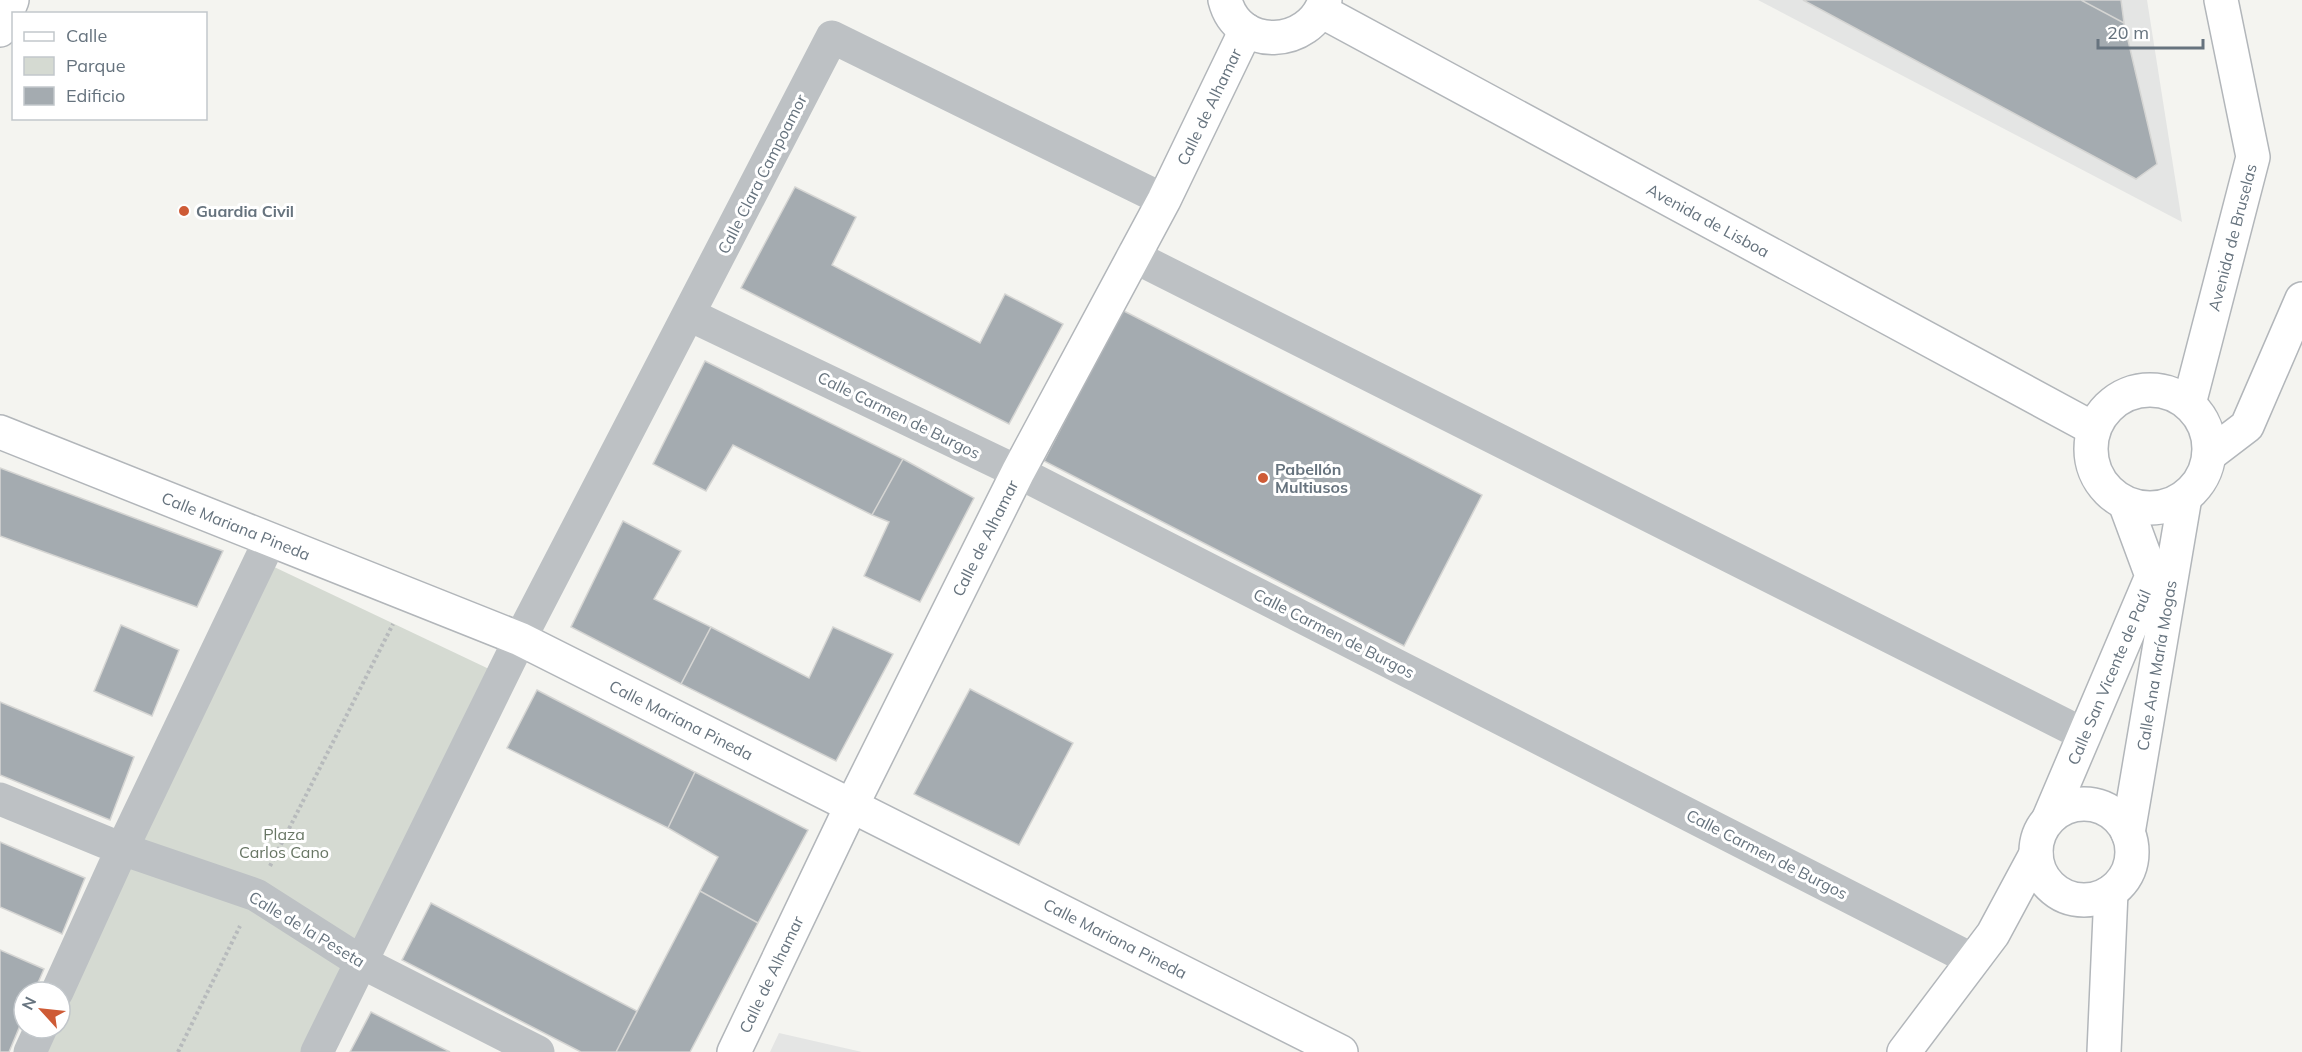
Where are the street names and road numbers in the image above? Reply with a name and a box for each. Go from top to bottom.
street label: Calle de Alhamar [1172,45,1246,169]
street label: Calle Clara Campoamor [713,91,811,257]
street label: Avenida de Bruselas [2203,162,2261,313]
street label: Avenida de Lisboa [1643,179,1773,262]
street label: Calle Carmen de Burgos [815,367,984,463]
street label: Calle de Alhamar [948,476,1023,600]
street label: Calle Mariana Pineda [159,487,313,564]
street label: Calle Ana María Mogas [2132,579,2181,752]
street label: Calle Carmen de Burgos [1250,584,1418,682]
street label: Calle San Vicente de Paúl [2063,587,2155,768]
street label: Calle Mariana Pineda [606,676,756,765]
street label: Calle Carmen de Burgos [1683,805,1851,903]
street label: Calle de la Peseta [246,887,368,971]
street label: Calle Mariana Pineda [1040,894,1190,983]
street label: Calle de Alhamar [735,912,808,1036]

